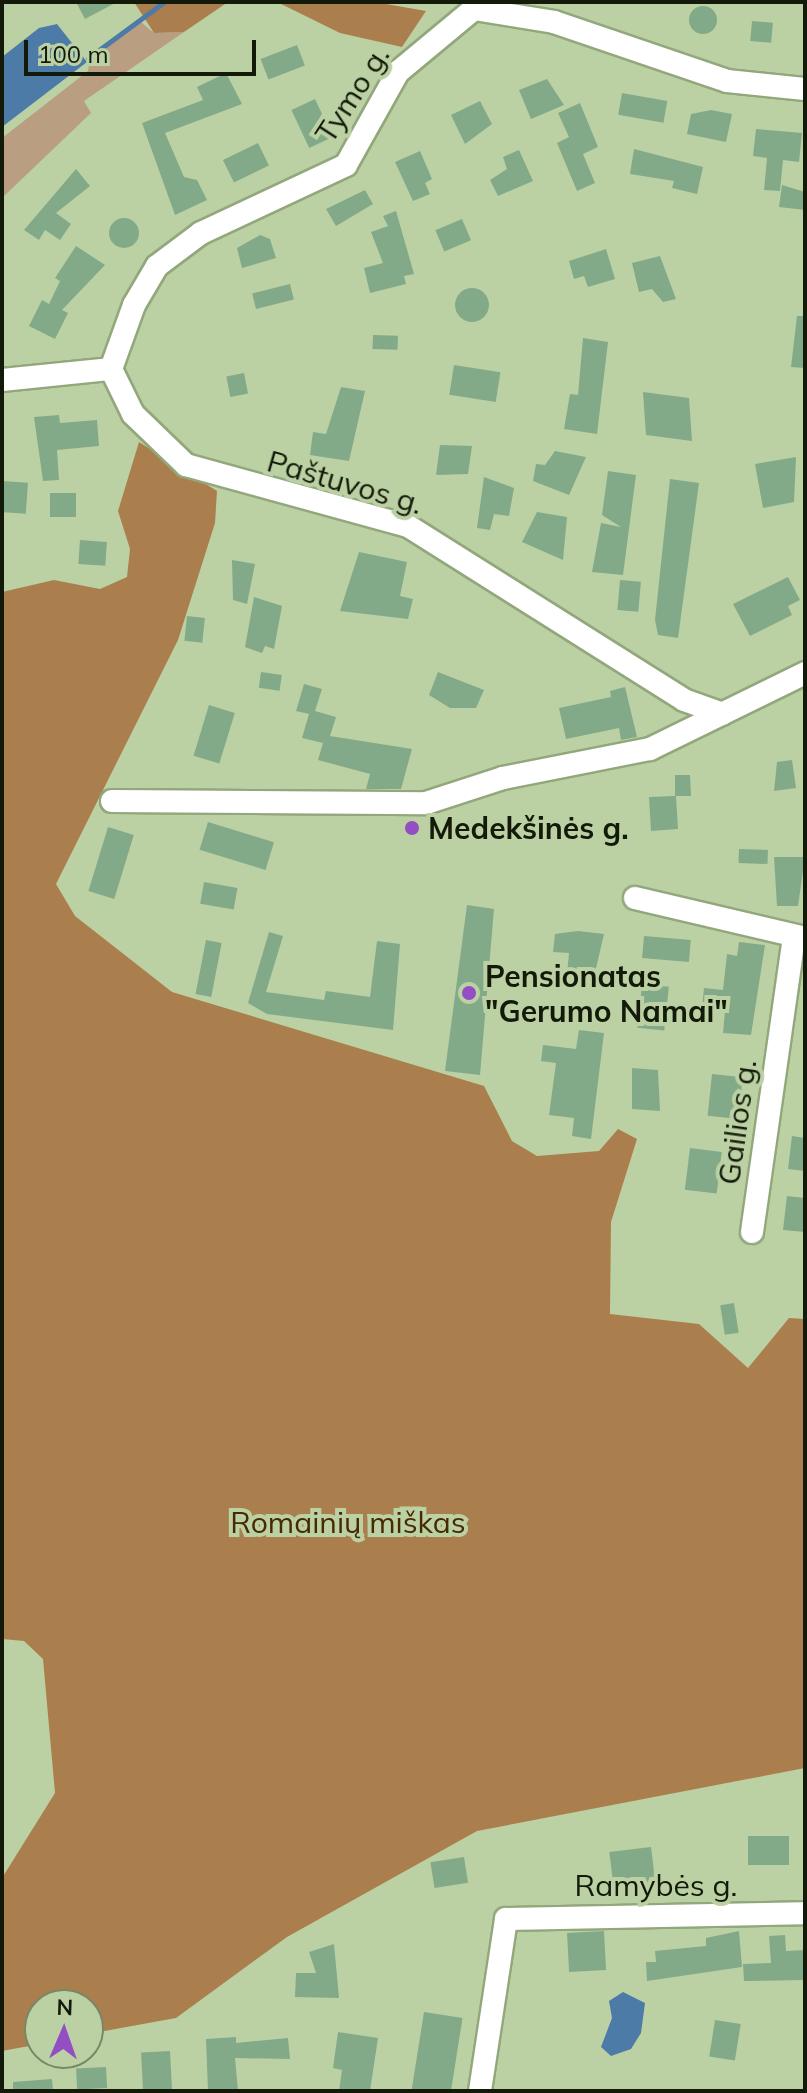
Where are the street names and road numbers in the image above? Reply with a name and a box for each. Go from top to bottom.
street label: Tymo g. [307,39,397,149]
street label: Paštuvos g. [263,443,427,521]
street label: Gailios g. [710,1057,764,1187]
street label: Ramybės g. [575,1867,737,1903]

